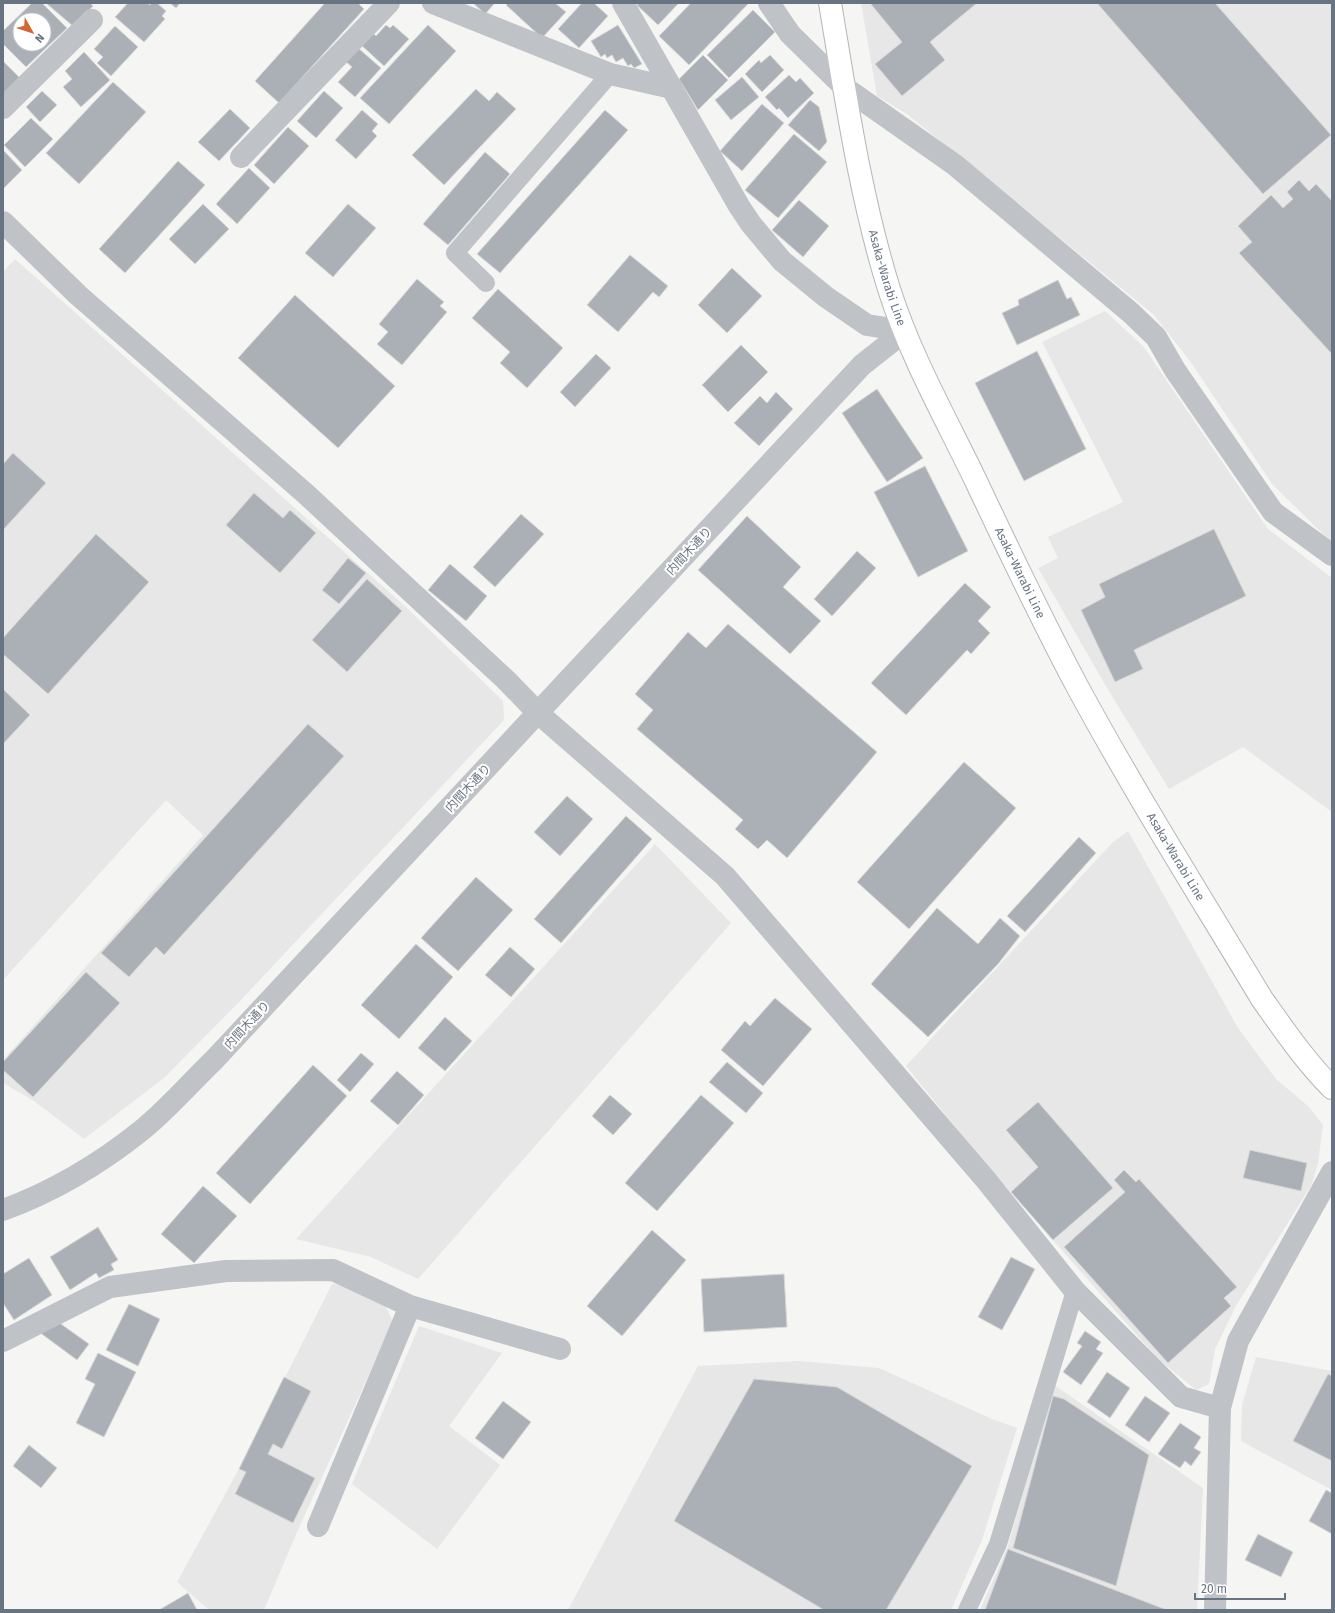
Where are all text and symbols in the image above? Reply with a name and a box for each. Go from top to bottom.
north arrow [12,12,52,52]
text: N [32,31,47,45]
street label: Asaka-Warabi Line [866,228,909,328]
street label: 内間木通り [663,524,715,578]
street label: Asaka-Warabi Line [992,525,1048,621]
street label: 内間木通り [442,761,494,815]
street label: Asaka-Warabi Line [1144,810,1208,903]
street label: 内間木通り [221,998,273,1052]
scale bar [1195,1575,1285,1601]
text: 20 m [1201,1582,1227,1596]

